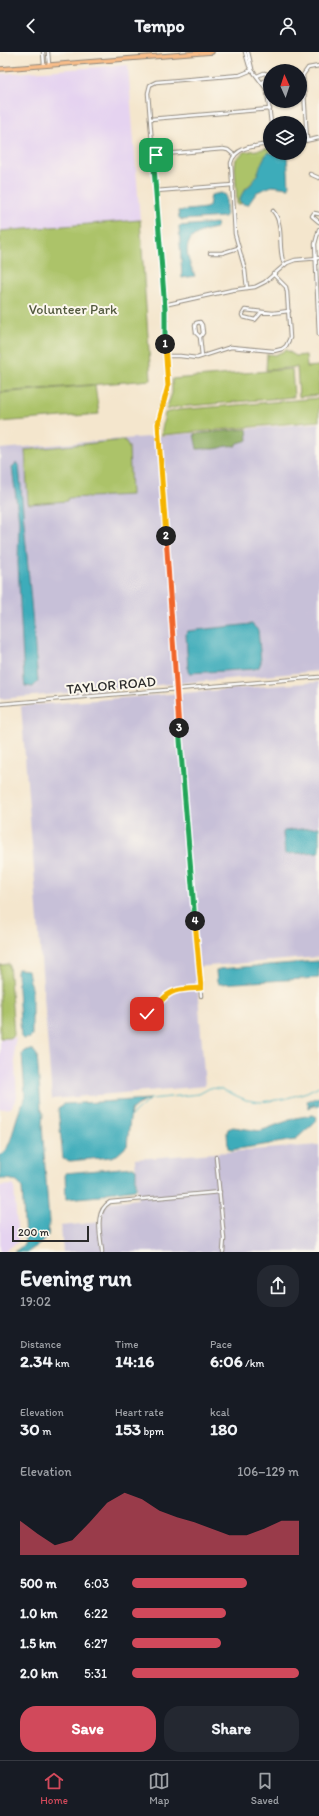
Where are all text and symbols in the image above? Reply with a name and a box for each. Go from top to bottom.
icon: back [20,15,42,37]
text: Tempo [134,15,185,37]
icon: person [277,15,299,37]
north arrow [263,64,307,108]
map controls [263,64,307,160]
button: layers [263,116,307,160]
pin [139,138,173,172]
icon: arrive [145,144,167,166]
park label: Volunteer Park [29,301,118,318]
pin: 1 [155,334,175,354]
text: 1 [162,337,168,350]
pin: 2 [156,526,176,546]
text: 2 [163,529,169,542]
street label: TAYLOR ROAD [66,673,157,698]
pin: 3 [169,718,189,738]
text: 3 [176,721,182,734]
pin: 4 [185,911,205,931]
text: 4 [192,914,198,927]
pin [130,997,164,1031]
icon: check [136,1003,158,1025]
scale bar [12,1224,89,1243]
text: 200 m [18,1226,49,1239]
text: Evening run [20,1265,132,1292]
button: share [257,1265,299,1307]
text: 19:02 [20,1294,51,1309]
text: Distance [20,1338,61,1351]
text: Time [115,1338,138,1351]
text: Pace [210,1338,232,1351]
text: 2.34 [20,1351,53,1371]
text: 14:16 [115,1351,154,1371]
text: 6:06 [210,1351,243,1371]
text: km [53,1357,70,1370]
text: /km [243,1357,264,1370]
text: Elevation [20,1406,64,1419]
text: Heart rate [115,1406,164,1419]
text: kcal [210,1406,230,1419]
text: 30 [20,1419,40,1439]
text: 153 [115,1419,141,1439]
text: 180 [210,1419,238,1439]
text: m [40,1425,51,1438]
text: bpm [141,1425,164,1438]
text: Elevation [20,1464,72,1479]
text: 106–129 m [237,1464,299,1479]
text: 500 m [20,1576,57,1591]
text: 6:03 [84,1576,109,1591]
text: 1.0 km [20,1606,57,1621]
text: 6:22 [84,1606,108,1621]
text: 1.5 km [20,1636,56,1651]
text: 6:27 [84,1636,107,1651]
text: 2.0 km [20,1666,58,1681]
text: 5:31 [84,1666,107,1681]
button: Save [20,1706,156,1752]
button: Share [164,1706,299,1752]
tab: Home [40,1770,68,1807]
tab: Map [148,1770,170,1807]
tab: Saved [251,1770,279,1807]

